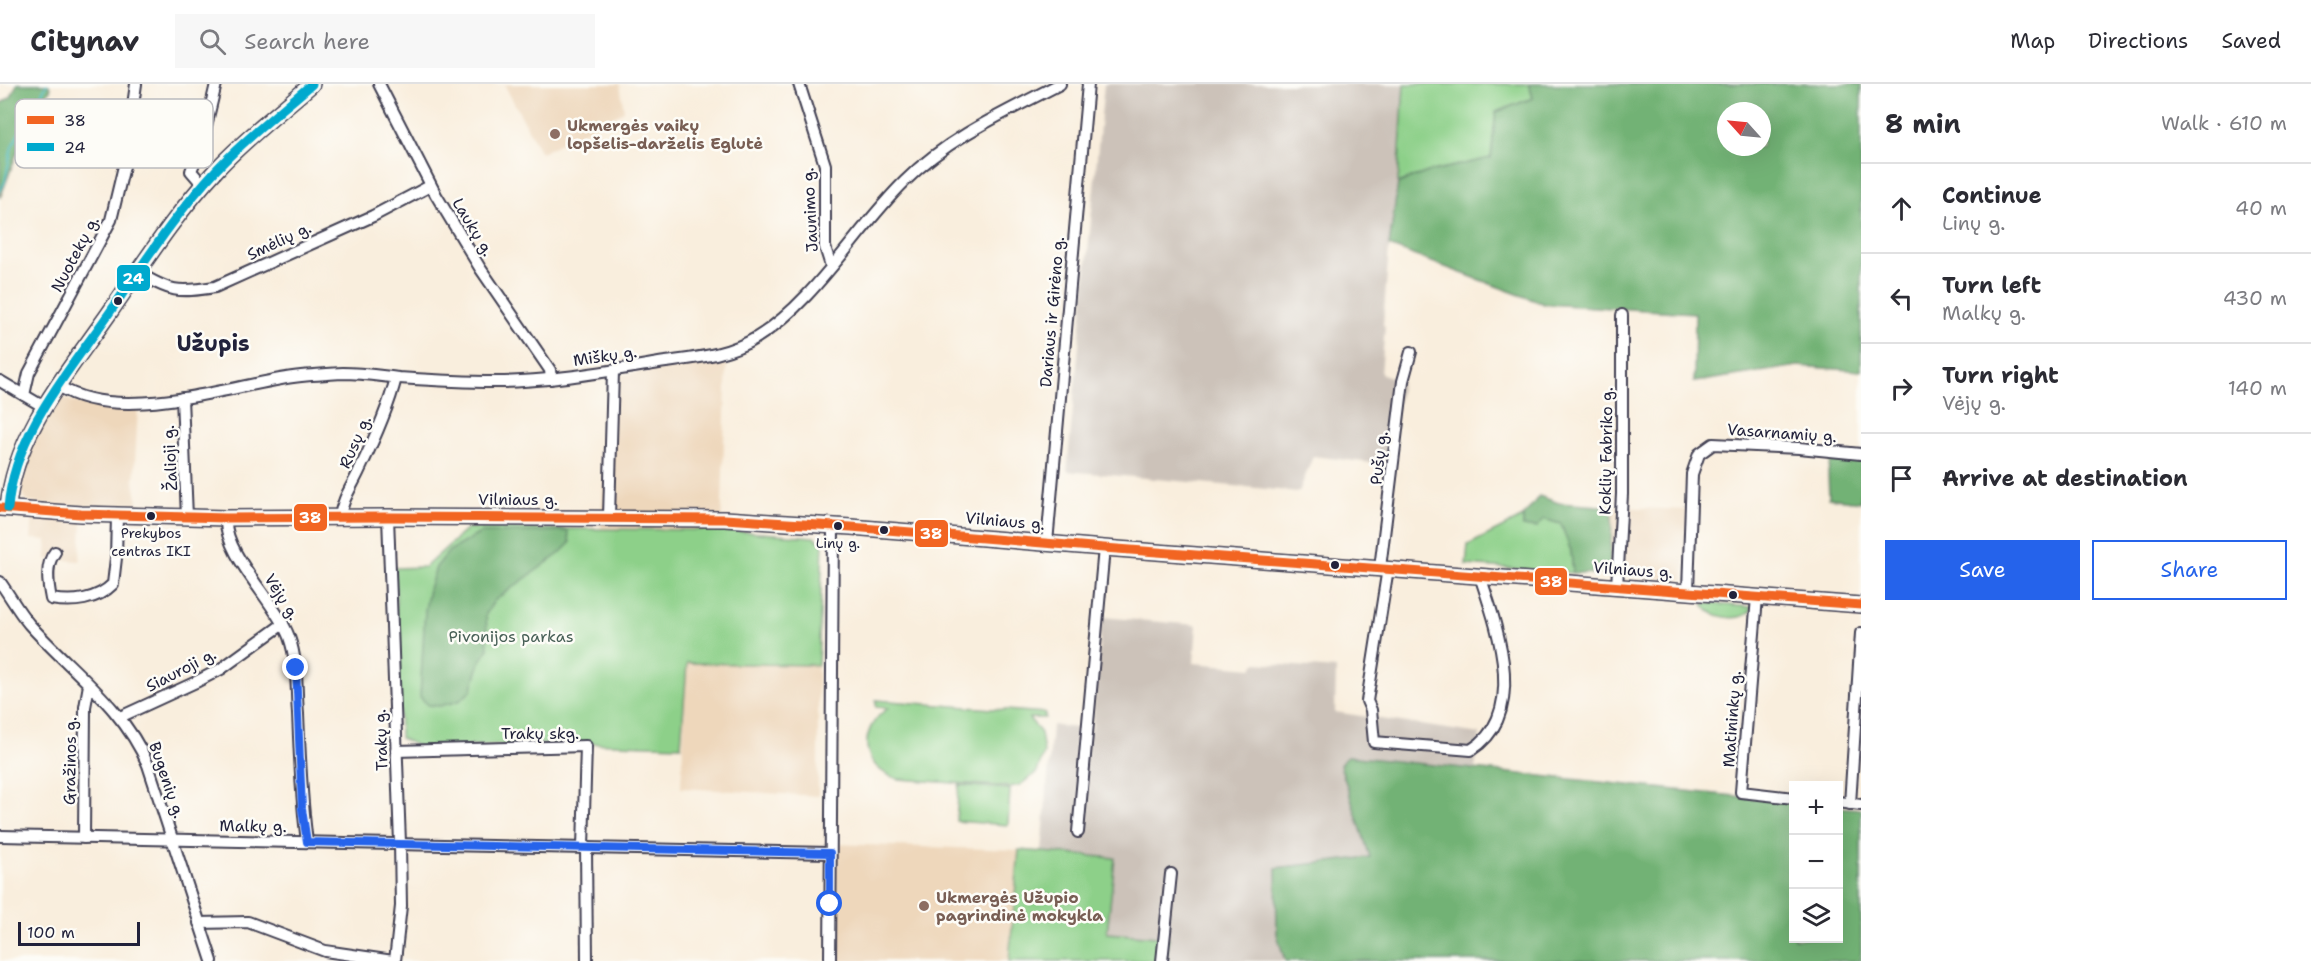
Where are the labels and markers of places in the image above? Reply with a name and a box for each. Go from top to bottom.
place label: Ukmergės vaikų lopšelis-darželis Eglutė [567,115,764,154]
marker: Ukmergės vaikų lopšelis-darželis Eglutė [548,127,562,141]
unlabelled marker [112,295,124,307]
marker: Prekybos centras IKI [145,510,157,522]
marker: Linų g. [832,520,844,532]
place label: Prekybos centras IKI [111,524,191,560]
unlabelled marker [878,524,890,536]
place label: Linų g. [816,534,860,552]
unlabelled marker [1329,559,1341,571]
unlabelled marker [1727,589,1739,601]
place label: Ukmergės Užupio pagrindinė mokykla [936,887,1103,926]
marker: Ukmergės Užupio pagrindinė mokykla [917,899,931,913]

